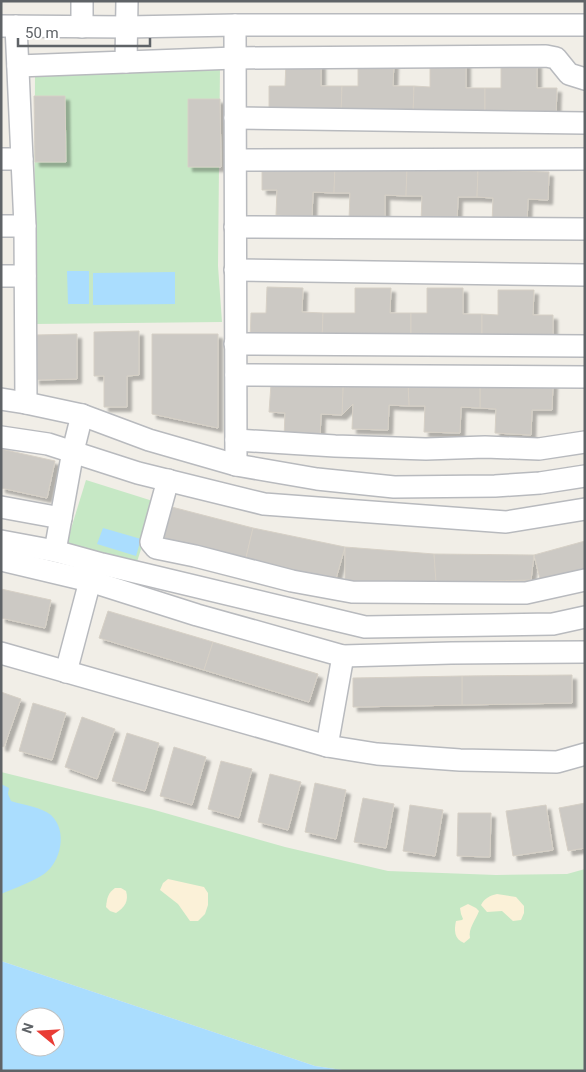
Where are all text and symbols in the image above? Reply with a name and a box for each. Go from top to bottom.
scale bar [18,15,150,47]
text: 50 m [25,24,59,42]
north arrow [15,1007,65,1057]
text: N [18,1021,37,1035]

